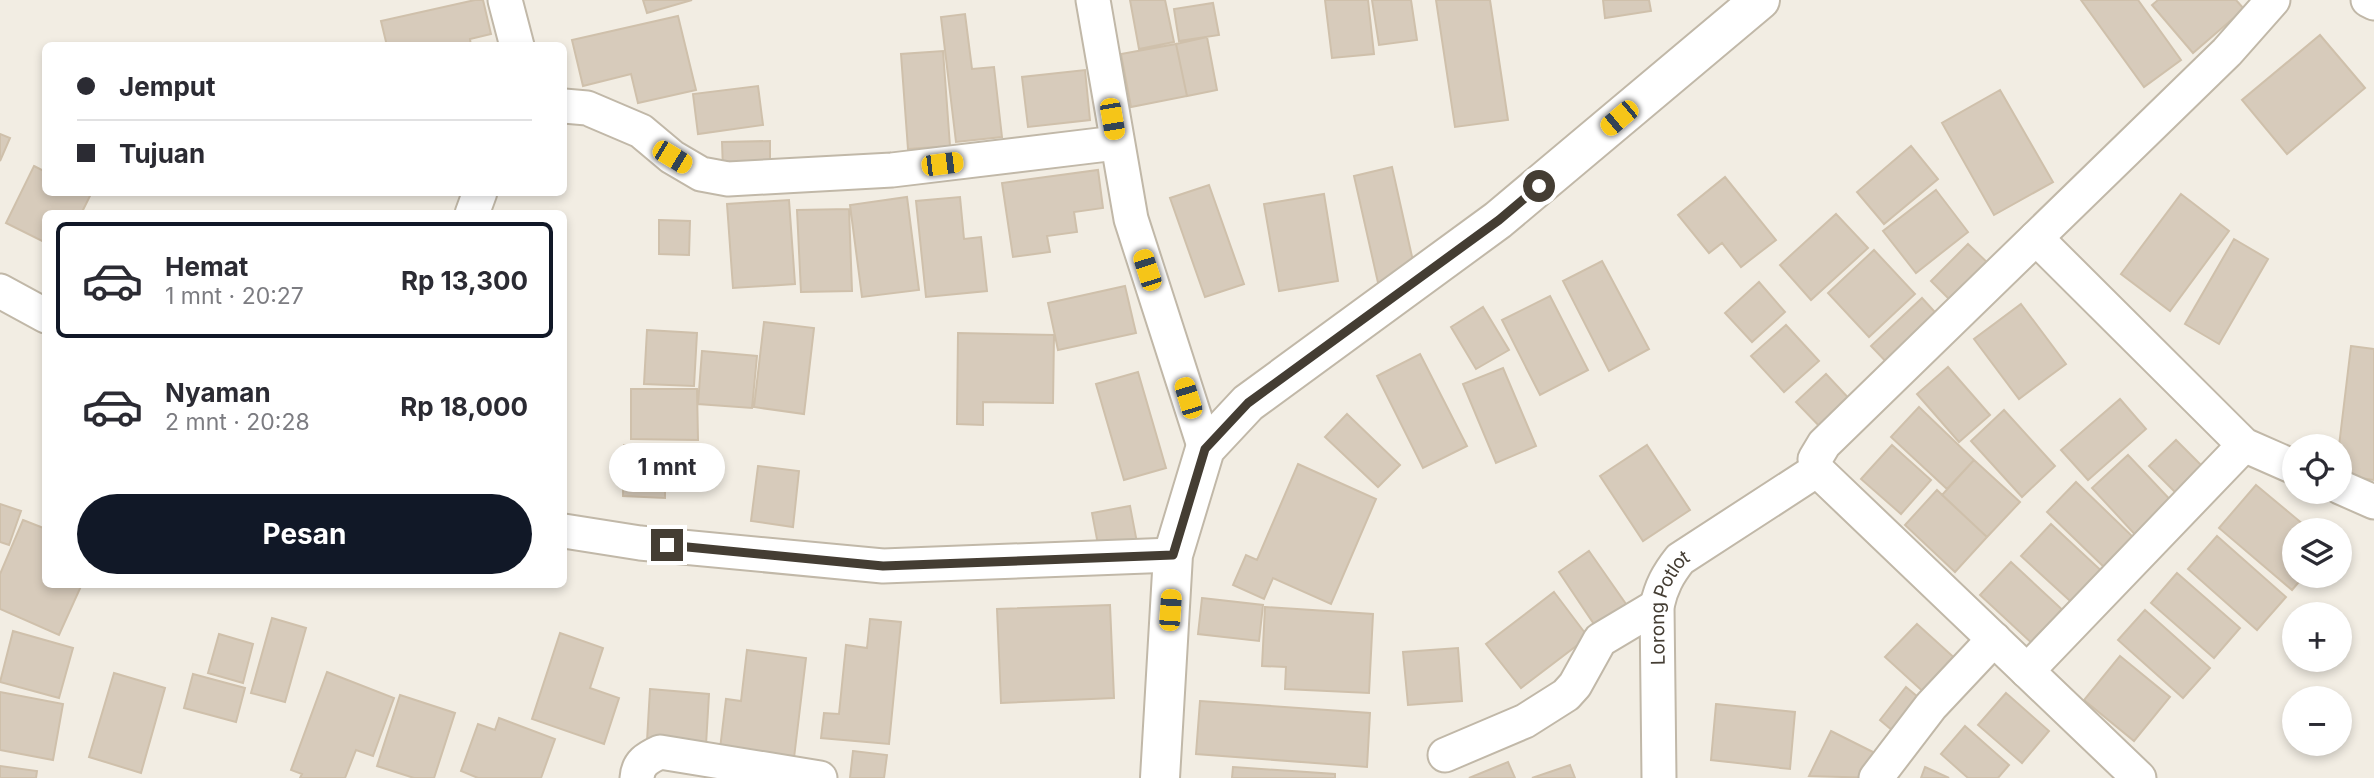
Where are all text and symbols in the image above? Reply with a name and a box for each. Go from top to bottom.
text: Jemput [119,71,216,102]
car [1099,96,1126,142]
car [1597,96,1642,140]
car [649,137,696,177]
text: Tujuan [119,138,205,169]
car [920,151,965,177]
route start [1523,170,1555,202]
car [1131,247,1164,293]
icon: car [81,249,144,312]
text: Hemat [165,251,248,282]
text: Rp 13,300 [401,265,528,296]
text: 1 mnt · 20:27 [165,282,304,310]
icon: car [81,375,144,438]
car [1172,375,1205,421]
text: Nyaman [165,377,271,408]
text: Rp 18,000 [400,391,528,422]
text: 2 mnt · 20:28 [165,408,310,436]
map controls [2282,434,2352,756]
button: locate [2282,434,2352,504]
callout: 1 mnt [609,444,725,492]
text: 1 mnt [637,453,697,481]
button: Pesan [77,494,532,574]
button: layers [2282,518,2352,588]
route end [651,529,683,561]
street label: Lorong Potlot [1645,545,1693,665]
car [1159,588,1182,632]
button: + [2282,602,2352,672]
button: − [2282,686,2352,756]

